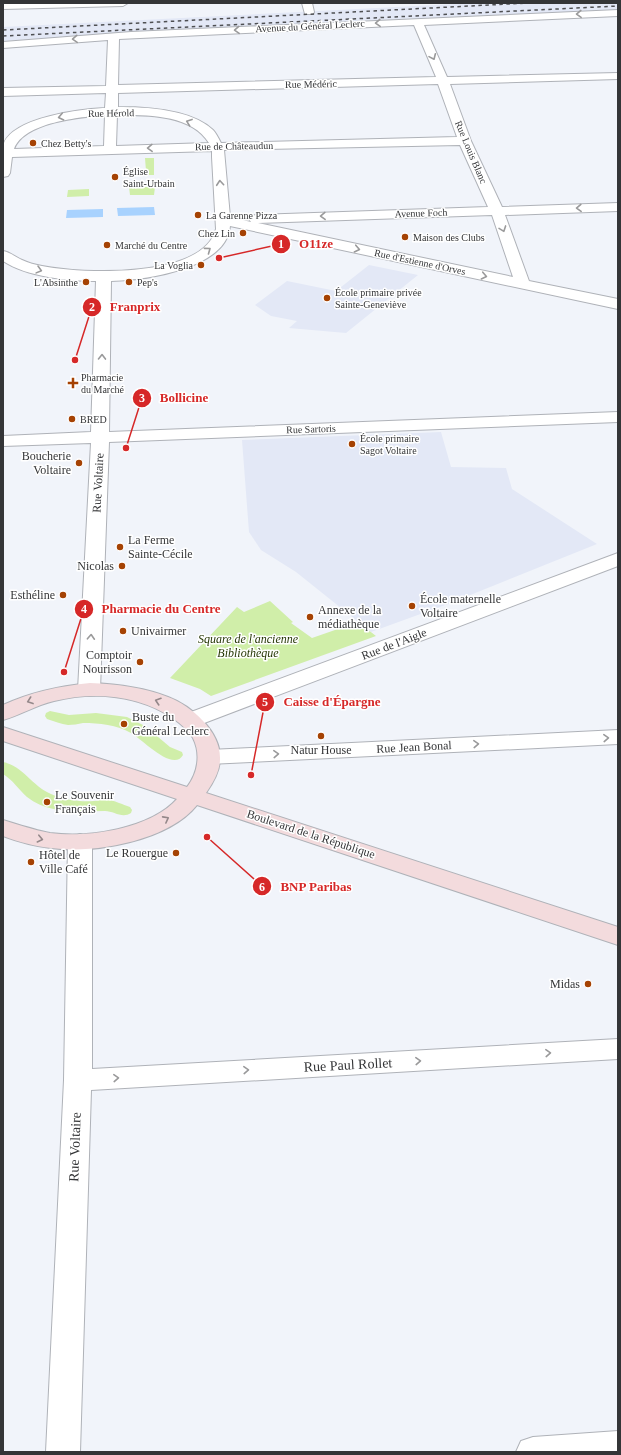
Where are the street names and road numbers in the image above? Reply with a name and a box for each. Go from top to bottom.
street label: Avenue du Général Leclerc [255,18,366,34]
street label: Rue Médéric [285,78,338,90]
street label: Rue Hérold [88,107,134,119]
street label: Rue Louis Blanc [453,119,489,186]
street label: Rue de Châteaudun [195,140,273,152]
street label: Avenue Foch [394,207,448,219]
street label: Rue d'Estienne d'Orves [373,247,467,277]
street label: Rue Sartoris [286,423,336,435]
street label: Rue Voltaire [89,453,107,513]
street label: Rue de l'Aigle [359,625,429,663]
street label: Rue Jean Bonal [376,738,453,756]
street label: Boulevard de la République [245,807,377,861]
street label: Rue Paul Rollet [303,1055,393,1075]
street label: Rue Voltaire [66,1112,84,1182]

